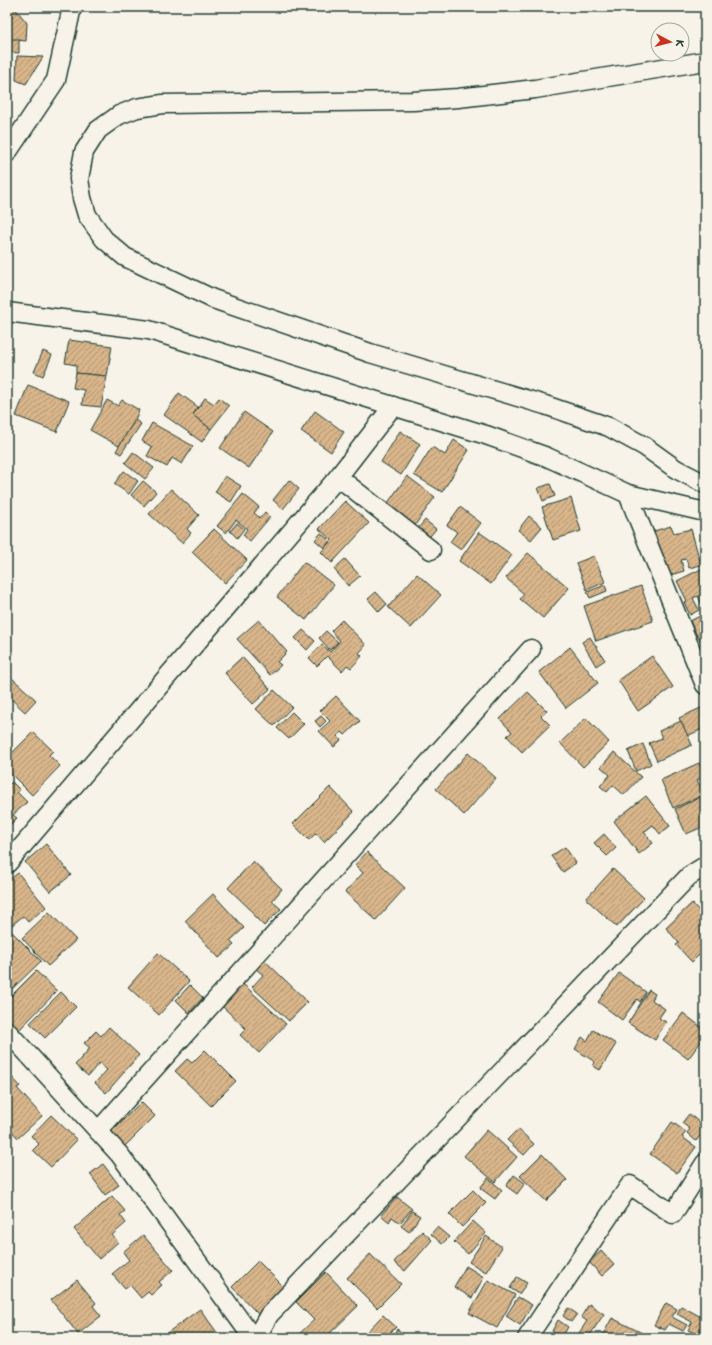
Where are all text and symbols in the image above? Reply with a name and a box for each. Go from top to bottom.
north arrow [650,22,690,62]
text: K [673,39,688,48]

